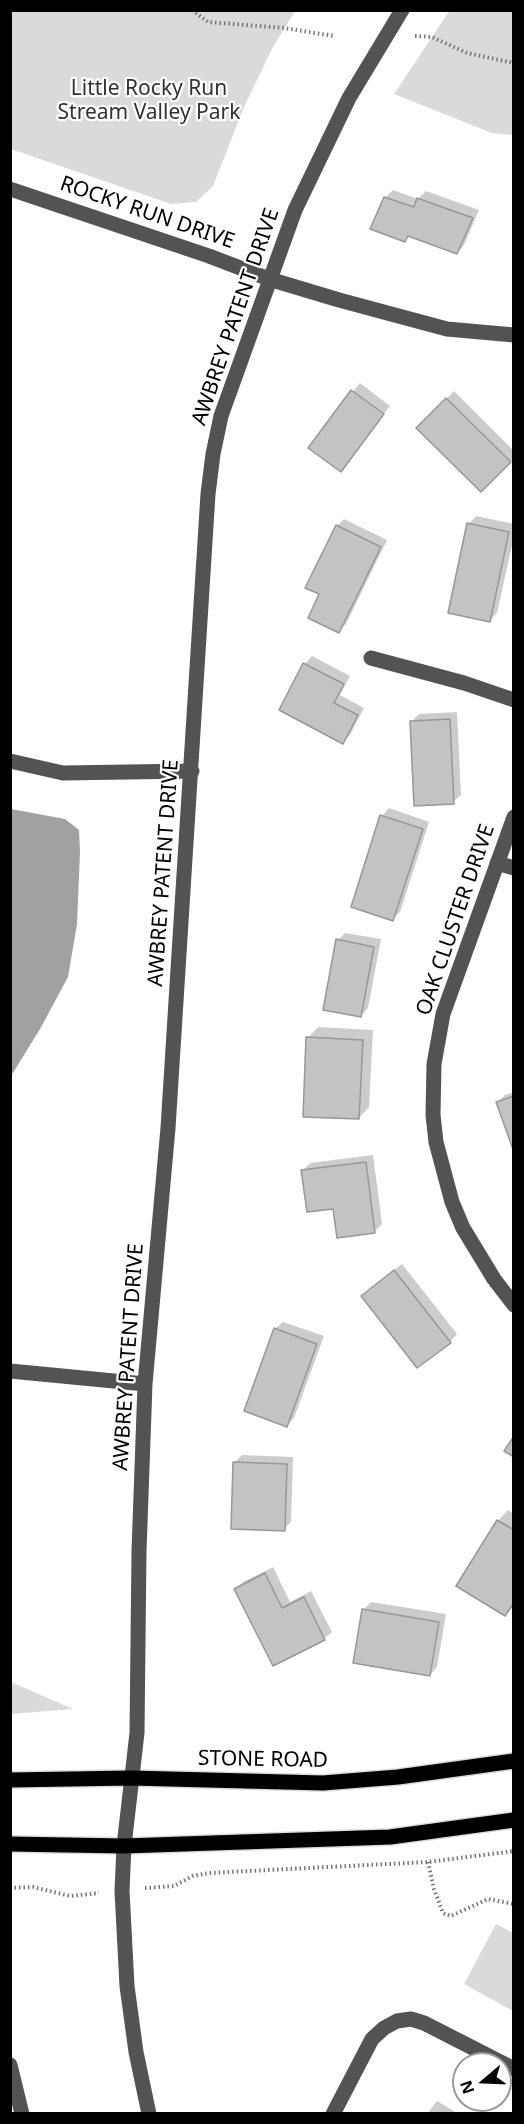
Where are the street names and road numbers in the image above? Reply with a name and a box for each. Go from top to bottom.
street label: ROCKY RUN DRIVE [57,171,237,255]
street label: AWBREY PATENT DRIVE [187,205,285,429]
street label: AWBREY PATENT DRIVE [143,759,185,987]
street label: OAK CLUSTER DRIVE [411,821,501,1019]
street label: AWBREY PATENT DRIVE [108,1243,150,1471]
street label: STONE ROAD [198,1746,328,1774]

